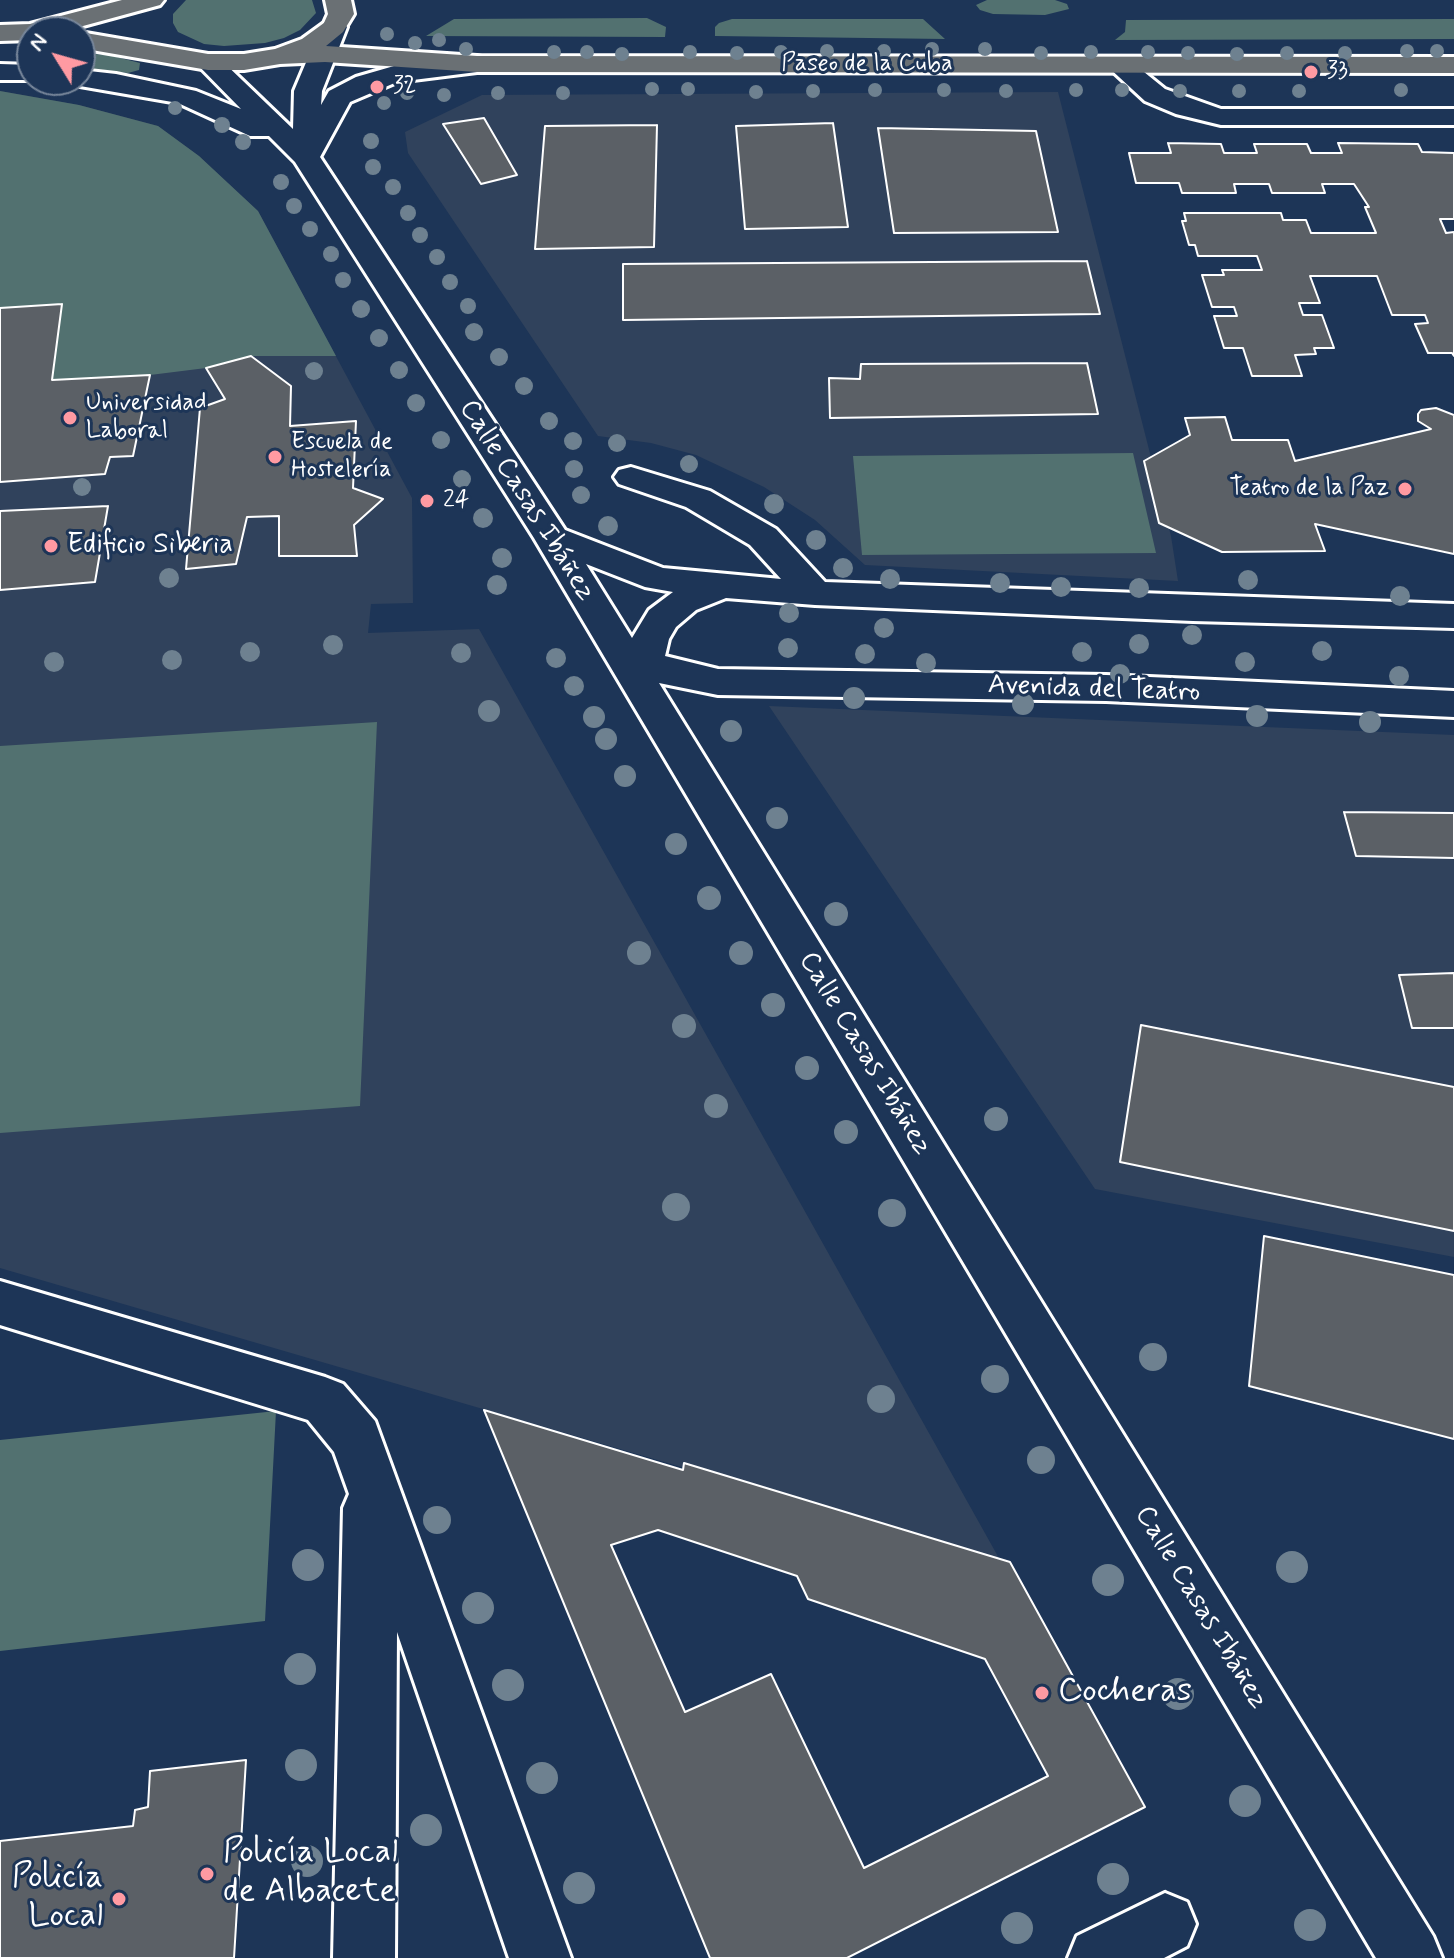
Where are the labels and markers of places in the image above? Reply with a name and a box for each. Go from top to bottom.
place label: 33 [1327,58,1348,86]
marker: 33 [1302,63,1320,81]
place label: 32 [393,73,417,101]
marker: 32 [368,78,386,96]
place label: Universidad Laboral [86,390,207,446]
marker: Universidad Laboral [61,409,79,427]
place label: Escuela de Hostelería [291,429,393,485]
marker: Escuela de Hostelería [266,448,284,466]
place label: Teatro de la Paz [1229,475,1389,503]
marker: Teatro de la Paz [1396,480,1414,498]
place label: 24 [443,487,469,515]
marker: 24 [418,492,436,510]
place label: Edificio Siberia [67,529,233,563]
marker: Edificio Siberia [42,537,60,555]
place label: Cocheras [1058,1673,1192,1713]
marker: Cocheras [1033,1684,1051,1702]
place label: Policía Local de Albacete [223,1834,398,1914]
place label: Policía Local [12,1859,103,1938]
marker: Policía Local de Albacete [198,1865,216,1883]
marker: Policía Local [110,1890,128,1908]

